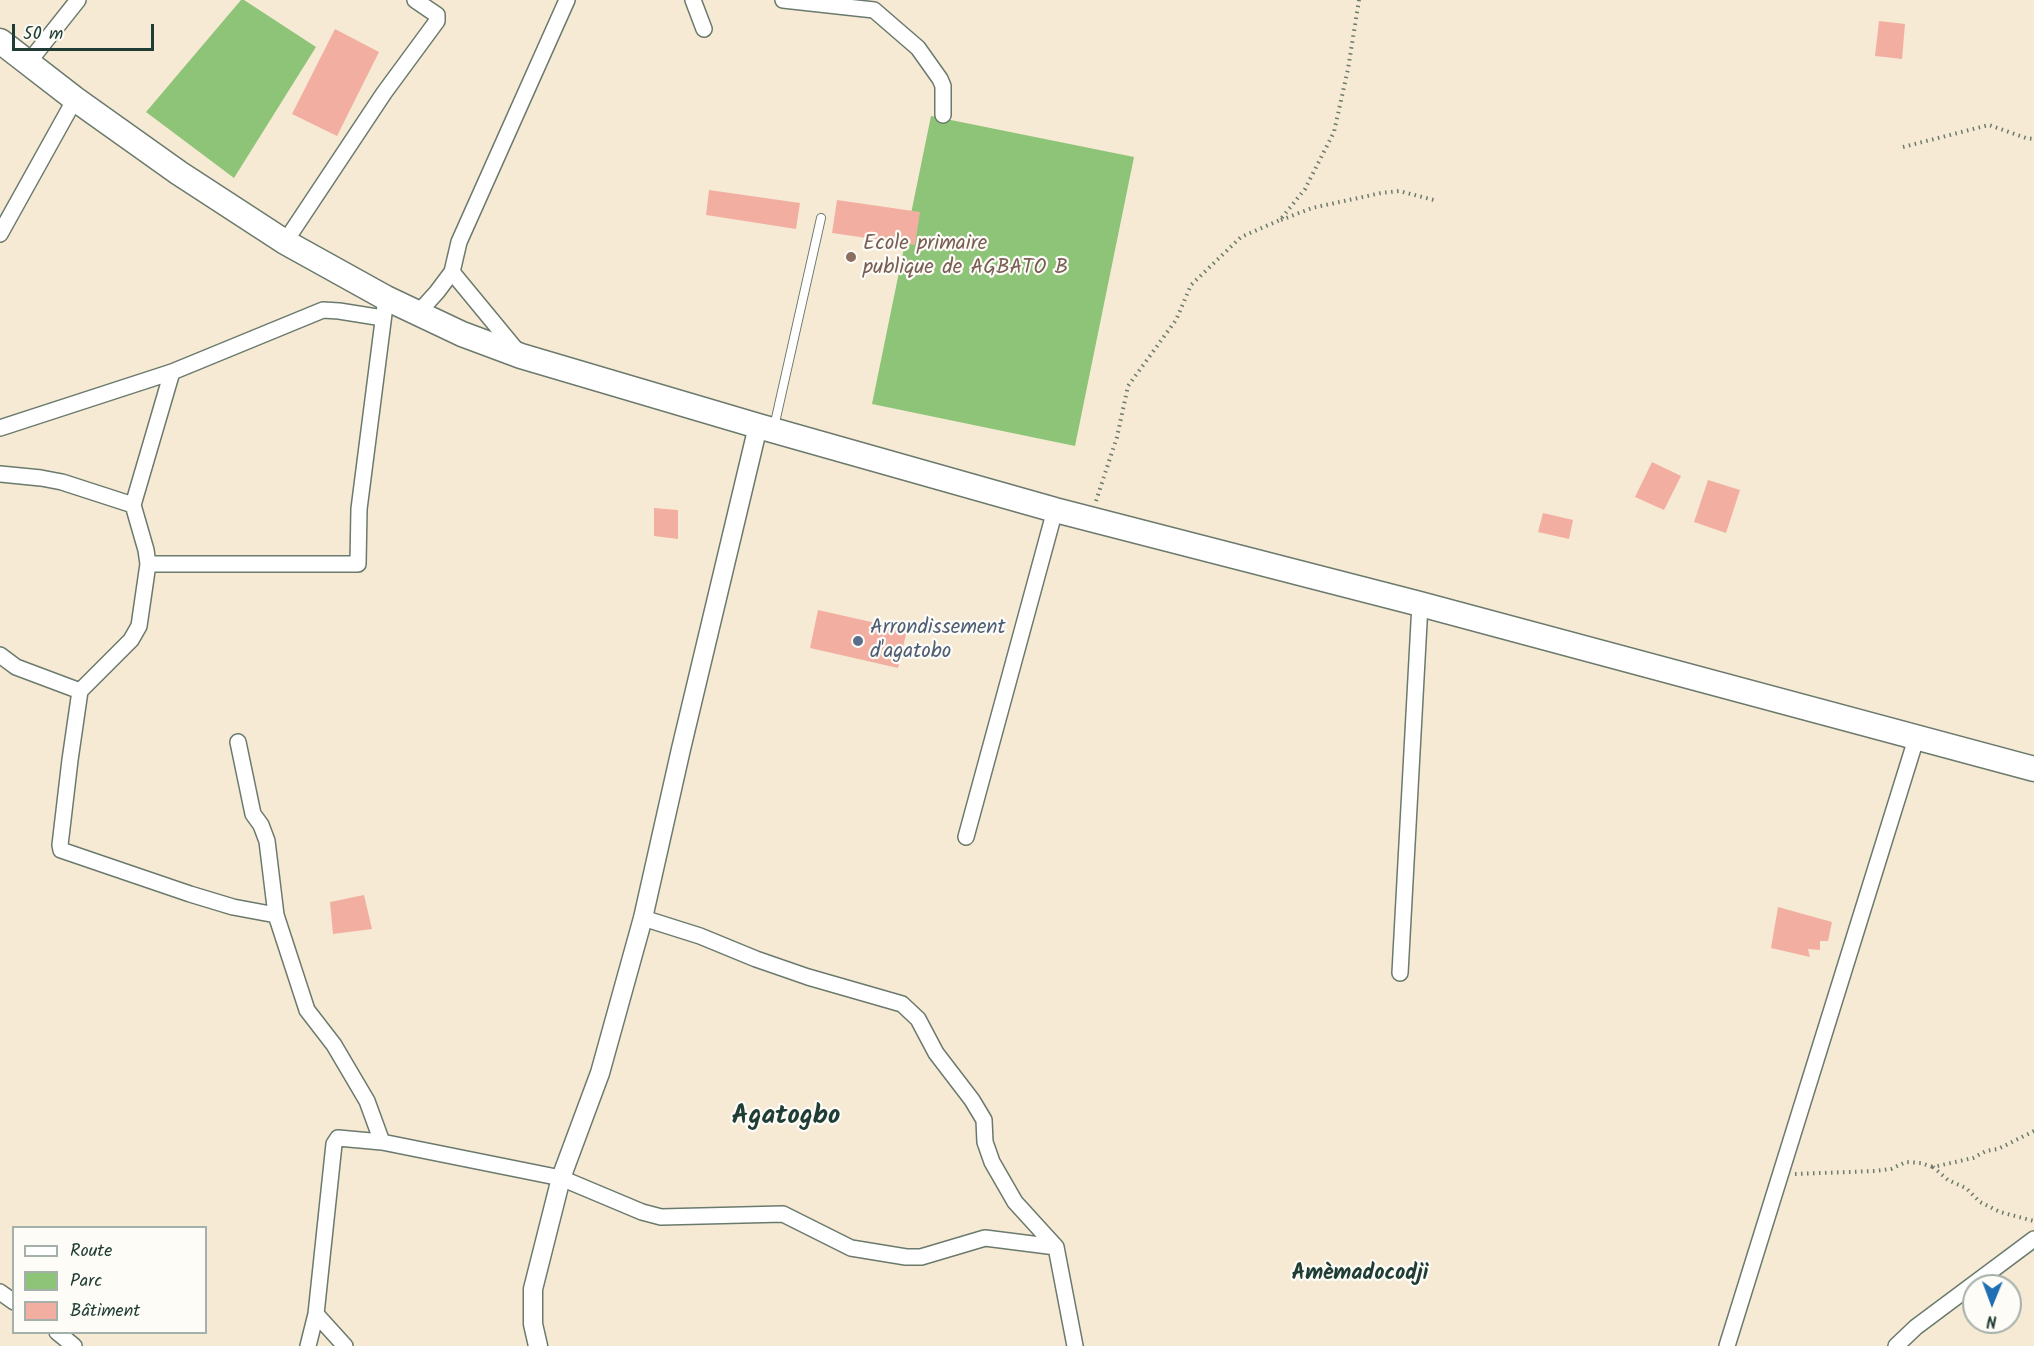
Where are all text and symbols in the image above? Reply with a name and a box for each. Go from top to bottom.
scale bar [15,12,158,50]
text: 50 m [23,20,63,49]
place label: Ecole primaire publique de AGBATO B [863,232,1068,282]
marker: Ecole primaire publique de AGBATO B [844,250,858,264]
place label: Arrondissement d'agatobo [870,616,1006,666]
marker: Arrondissement d'agatobo [851,634,865,648]
district label: Agatogbo [732,1102,840,1134]
legend [12,1226,207,1334]
text: Route [70,1237,112,1266]
district label: Amèmadocodji [1291,1262,1429,1288]
text: Parc [70,1267,102,1296]
north arrow [1962,1274,2022,1334]
text: Bâtiment [70,1297,140,1326]
text: N [1986,1308,1997,1333]

